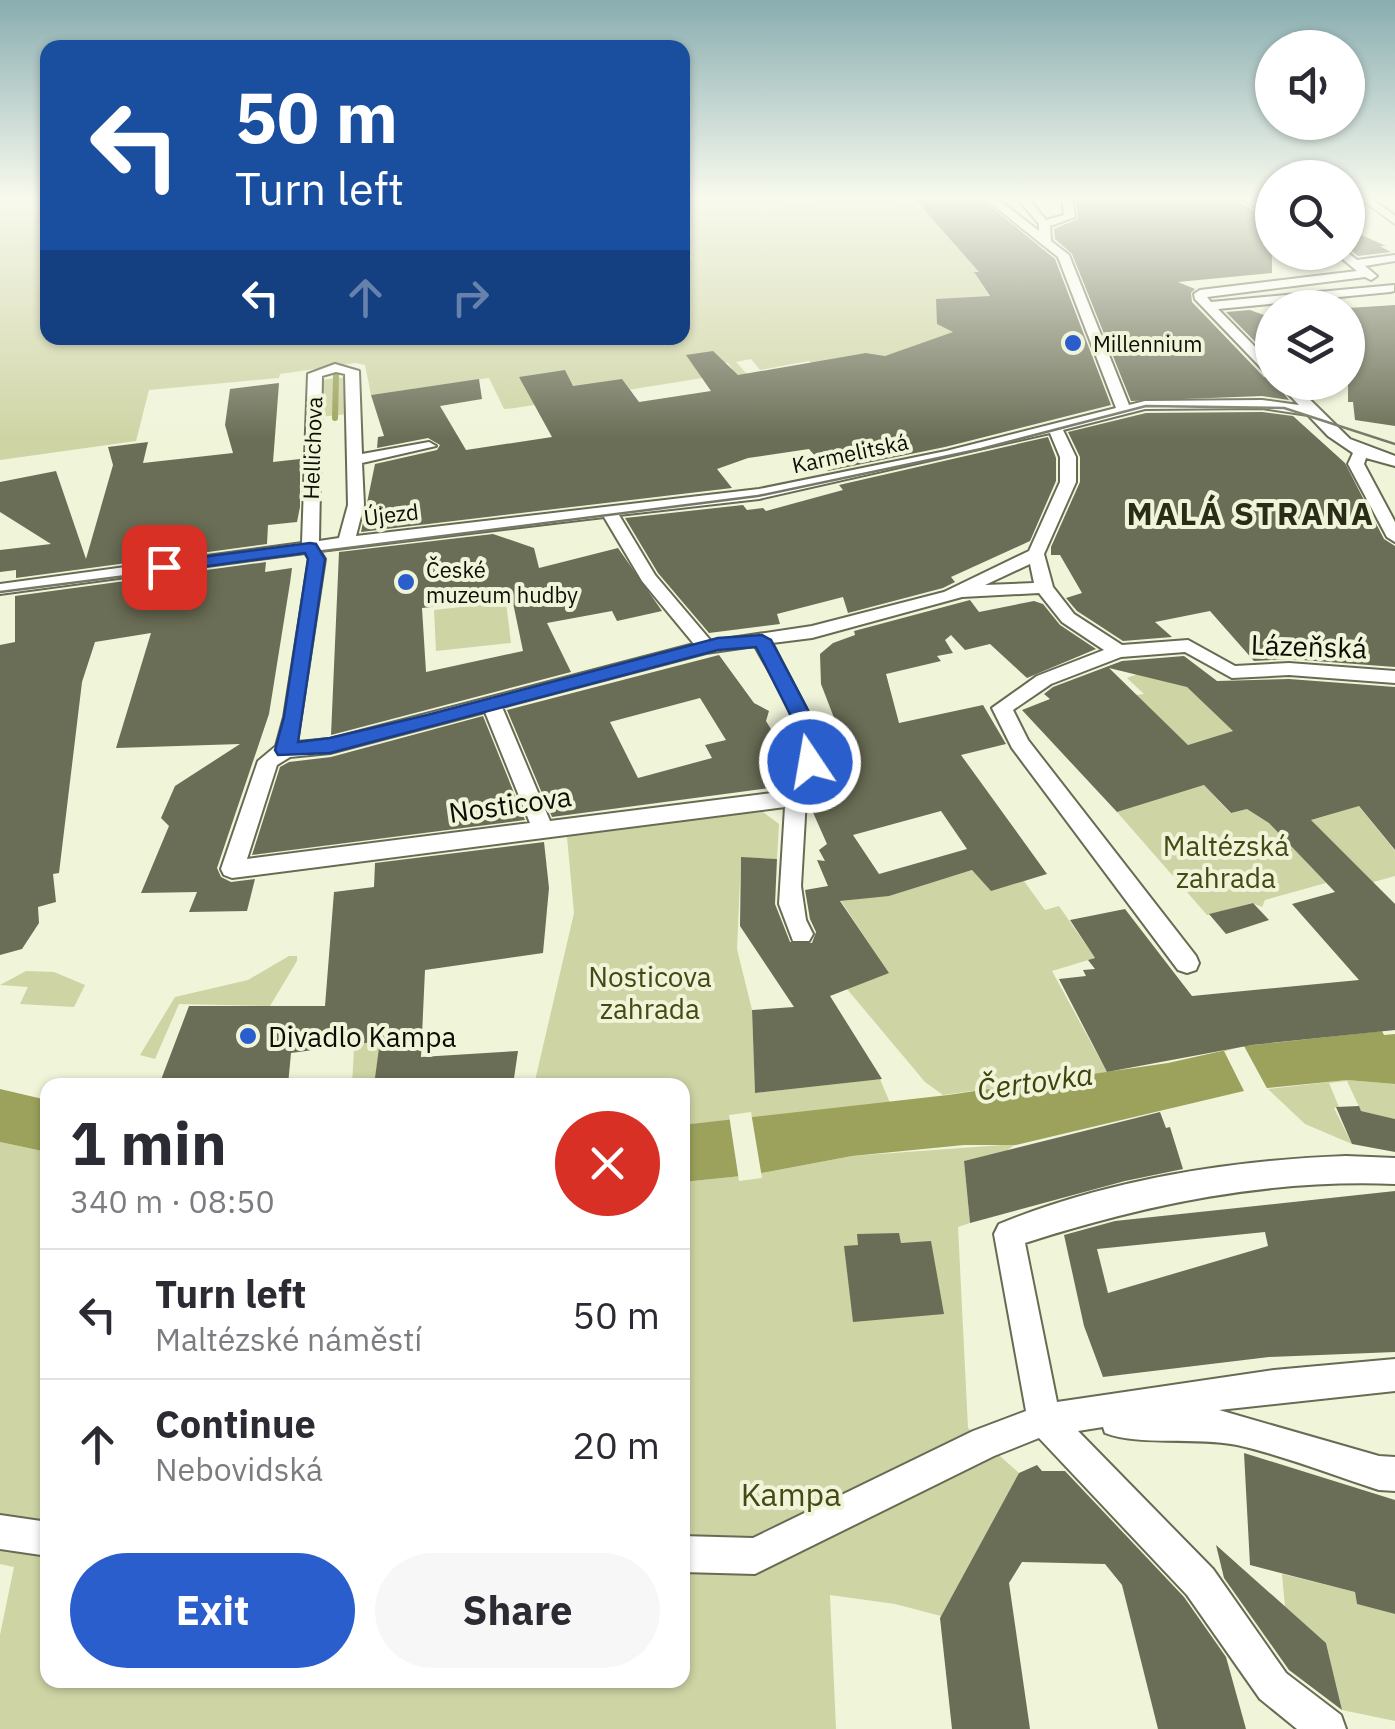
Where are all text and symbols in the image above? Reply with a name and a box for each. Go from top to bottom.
map controls [1255,30,1365,400]
button: sound [1255,30,1365,140]
text: 50 m [235,71,398,162]
icon: left [70,80,200,210]
text: Turn left [235,159,404,217]
button: search [1255,160,1365,270]
icon: left [233,270,288,325]
icon: ahead [338,270,393,325]
icon: right [443,270,498,325]
button: layers [1255,290,1365,400]
place label: Millennium [1093,329,1203,358]
marker: Millennium [1062,332,1084,354]
street label: Hellichova [296,396,328,500]
street label: Karmelitská [789,427,911,479]
district label: MALÁ STRANA [1126,492,1376,534]
street label: Újezd [362,496,420,532]
pin [122,525,207,610]
icon: arrive [137,540,192,595]
place label: České muzeum hudby [426,555,578,609]
marker: České muzeum hudby [395,571,417,593]
street label: Lázeňská [1250,625,1368,667]
position arrow [758,710,862,814]
street label: Nosticova [446,777,574,831]
park label: Maltézská zahrada [1163,827,1289,896]
park label: Nosticova zahrada [588,958,712,1027]
place label: Divadlo Kampa [268,1018,456,1055]
marker: Divadlo Kampa [237,1025,259,1047]
water label: Čertovka [975,1054,1095,1108]
text: 1 min [70,1103,227,1182]
button: close [555,1111,660,1216]
text: 340 m · 08:50 [70,1180,275,1222]
text: Turn left [155,1269,306,1318]
icon: left [70,1287,125,1342]
text: 50 m [572,1290,660,1339]
text: Maltézské náměstí [155,1318,422,1360]
text: Continue [155,1399,316,1448]
icon: ahead [70,1417,125,1472]
text: 20 m [572,1420,660,1469]
text: Nebovidská [155,1448,323,1490]
park label: Kampa [741,1473,841,1515]
button: Exit [70,1553,355,1668]
button: Share [375,1553,660,1668]

